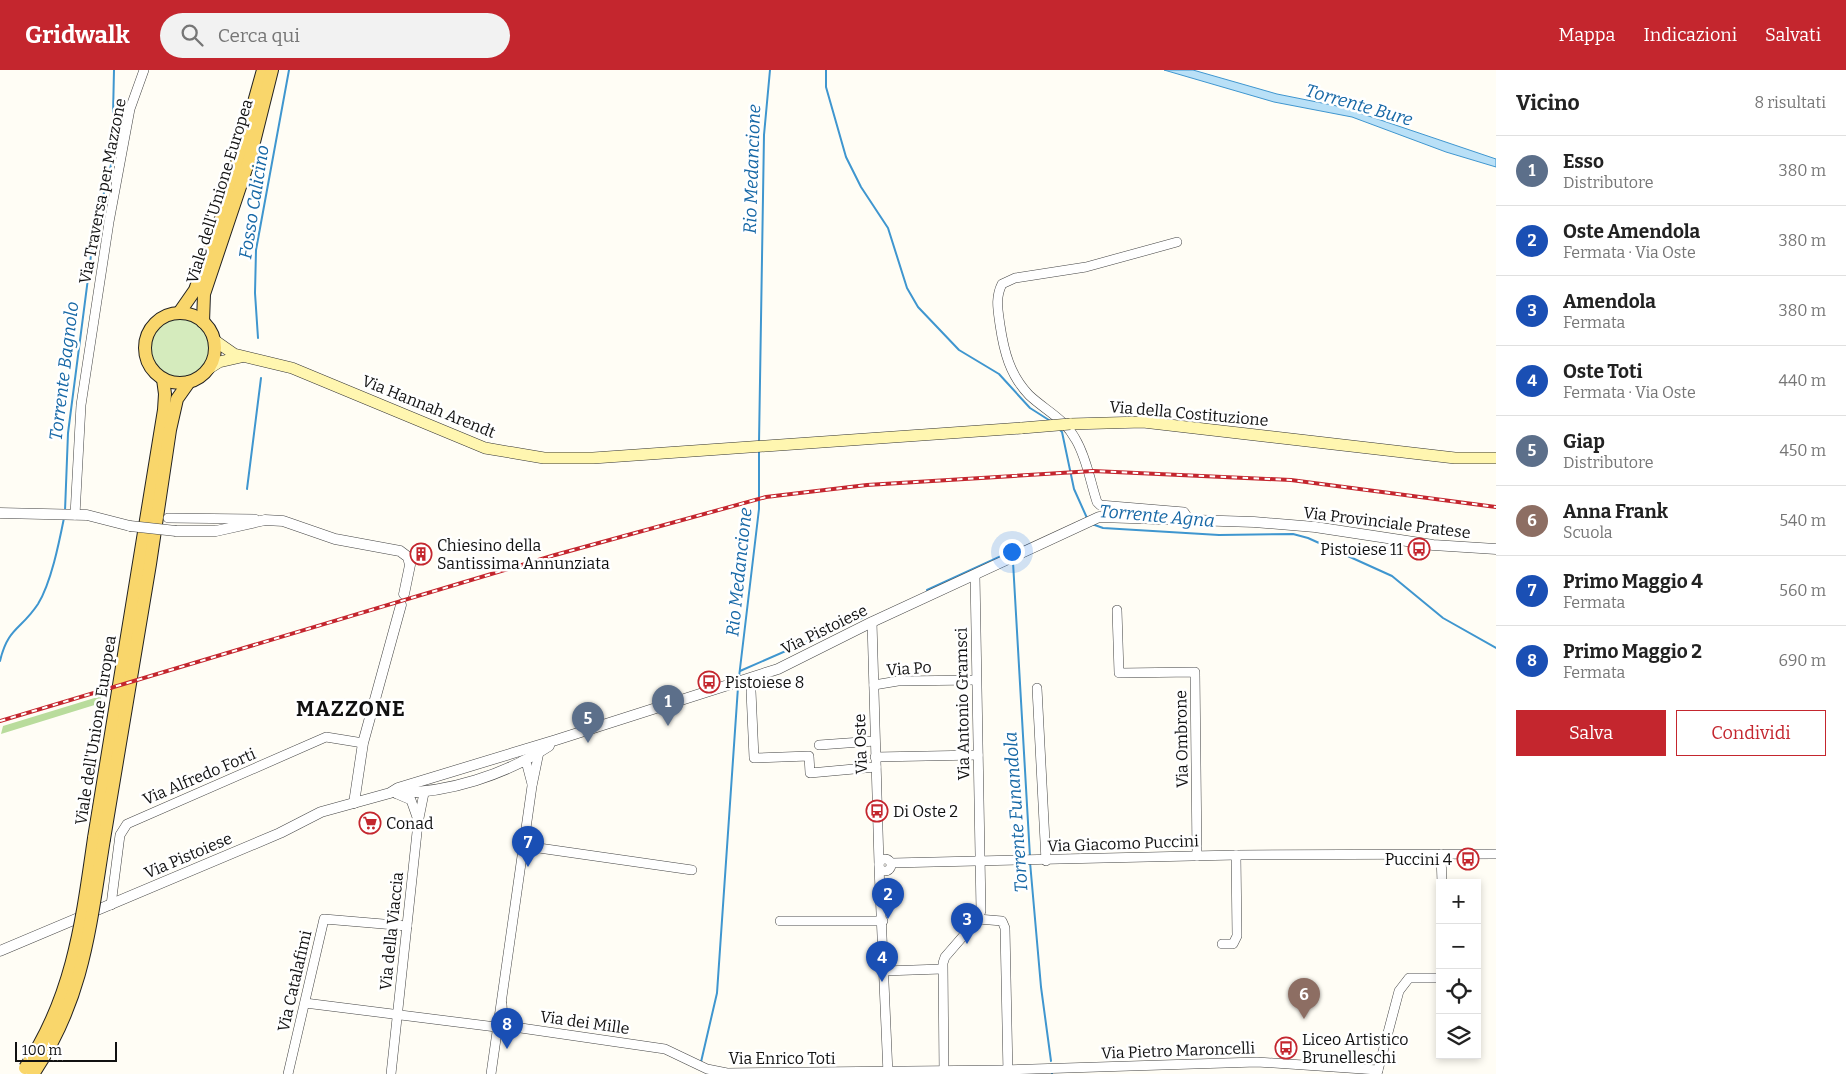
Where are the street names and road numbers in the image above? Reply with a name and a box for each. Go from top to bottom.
street label: Viale dell'Unione Europea [182,96,257,286]
street label: Via Traversa per Mazzone [75,97,130,286]
street label: Via Hannah Arendt [359,371,498,442]
street label: Via della Costituzione [1109,397,1269,430]
street label: Via Provinciale Pratese [1302,503,1472,542]
street label: Via Pistoiese [778,600,870,658]
street label: Via Antonio Gramsci [952,627,973,781]
street label: Viale dell'Unione Europea [71,634,120,826]
street label: Via Po [886,657,932,680]
street label: Via Ombrone [1171,690,1192,788]
street label: Via Oste [850,713,871,775]
street label: Via Alfredo Forti [140,744,259,809]
street label: Via Pistoiese [142,828,235,882]
street label: Via Giacomo Puccini [1047,831,1199,856]
street label: Via della Viaccia [376,871,407,991]
street label: Via Catalafimi [274,928,315,1034]
street label: Via dei Mille [539,1007,631,1038]
street label: Via Pietro Maroncelli [1101,1038,1256,1063]
street label: Via Enrico Toti [728,1049,836,1068]

